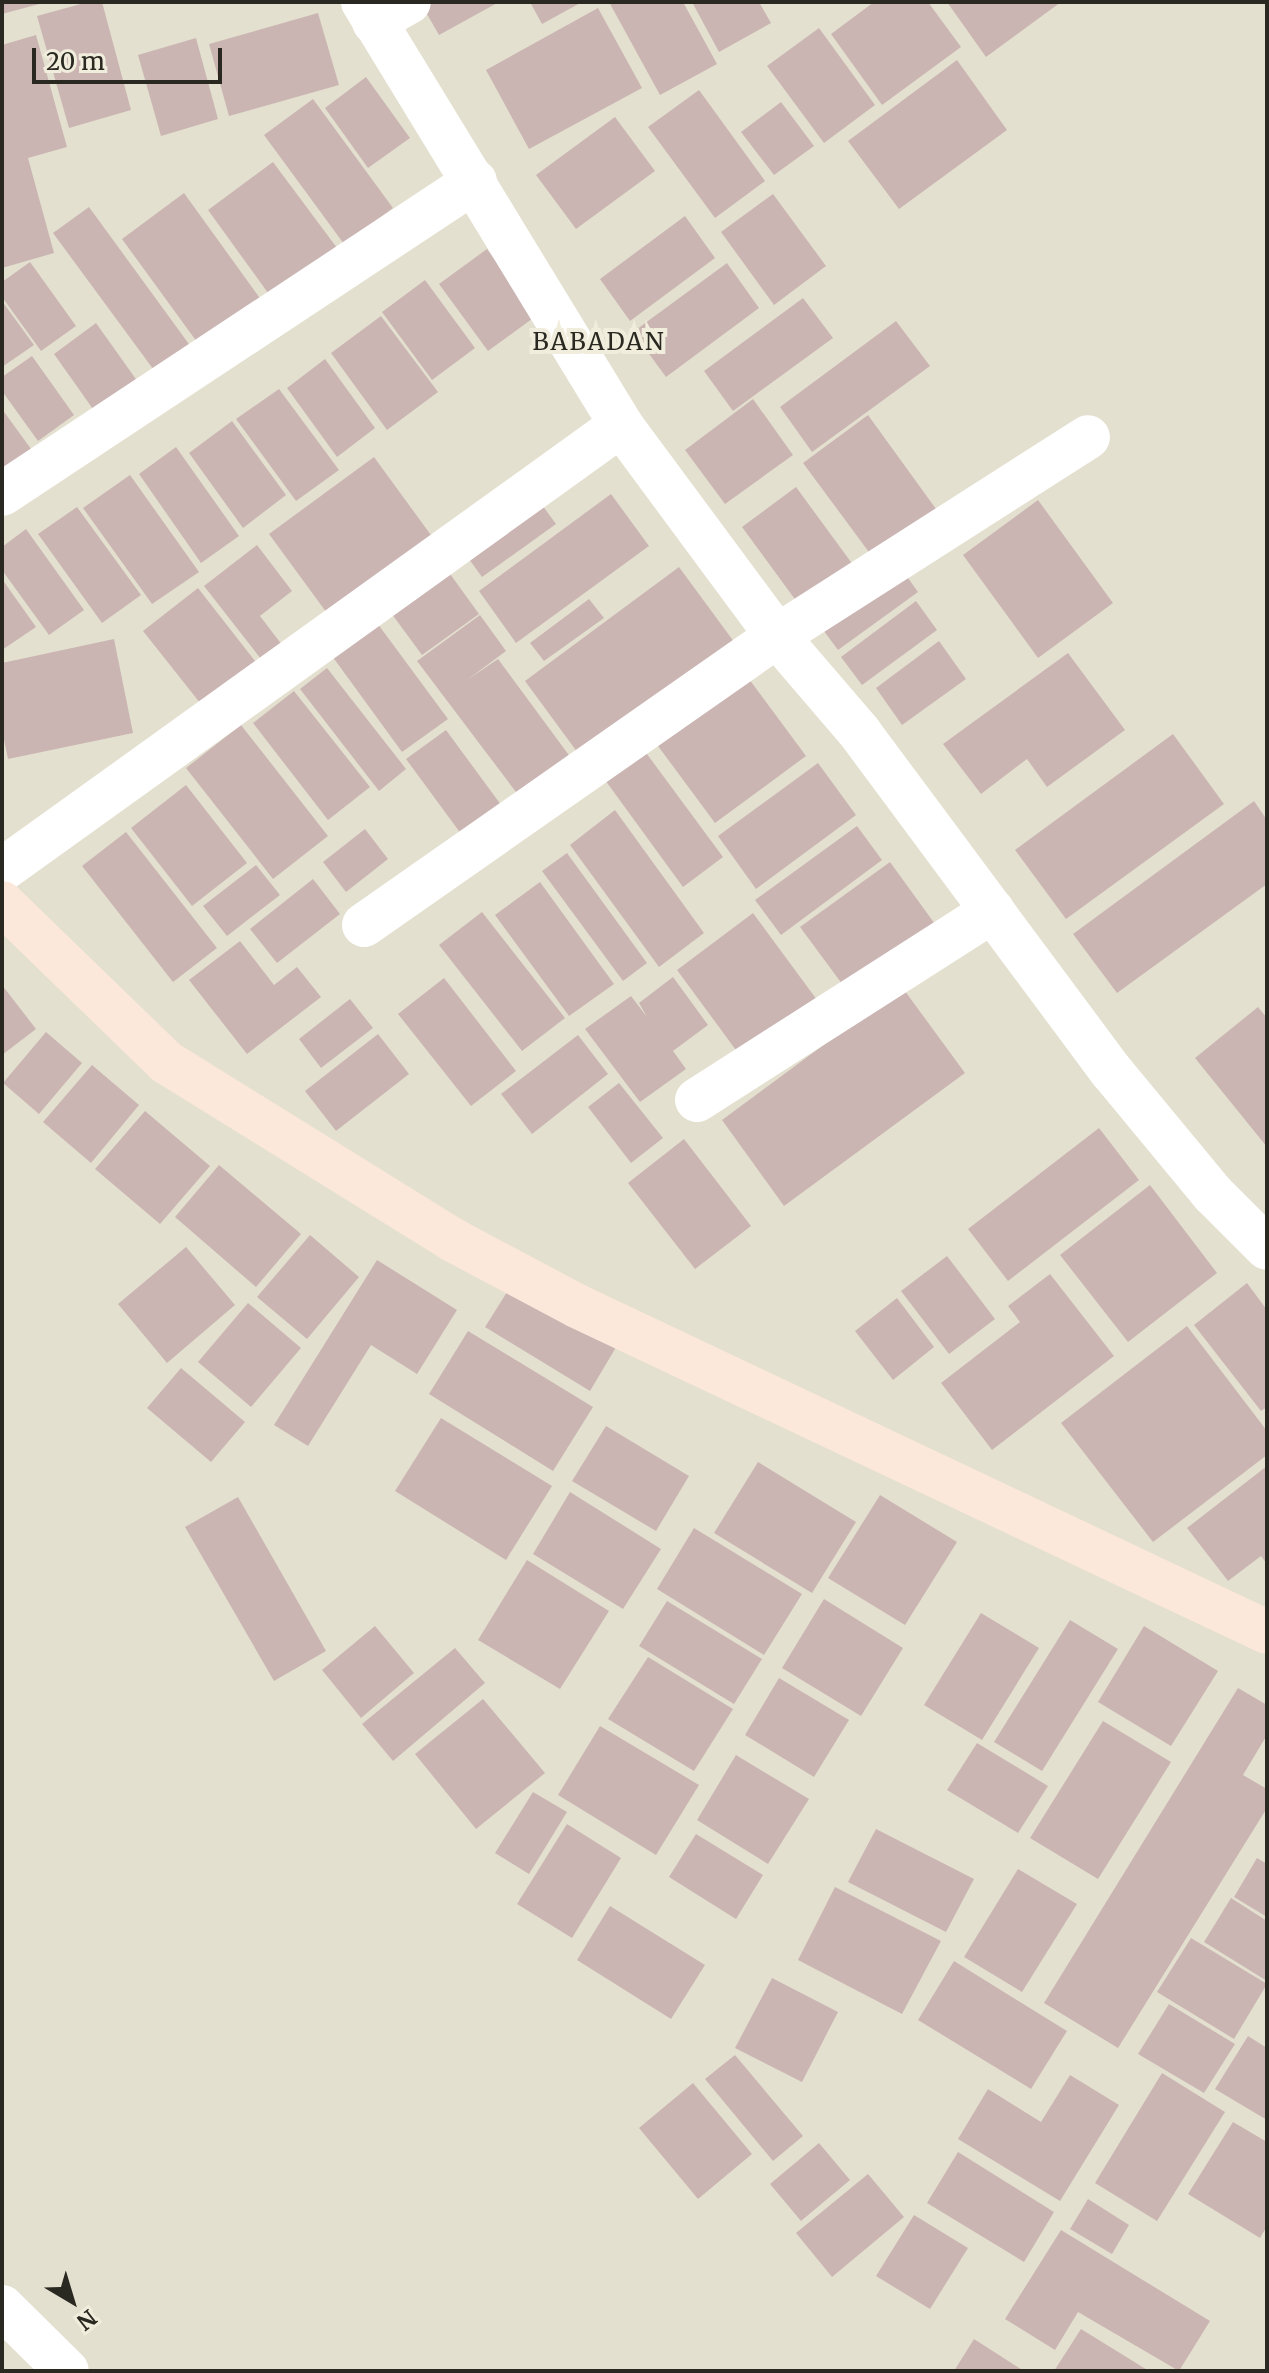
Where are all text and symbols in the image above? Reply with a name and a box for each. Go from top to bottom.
scale bar [36,32,226,82]
text: 20 m [46,46,105,77]
district label: BABADAN [533,328,665,356]
north arrow [32,2261,112,2341]
text: N [71,2304,102,2336]

